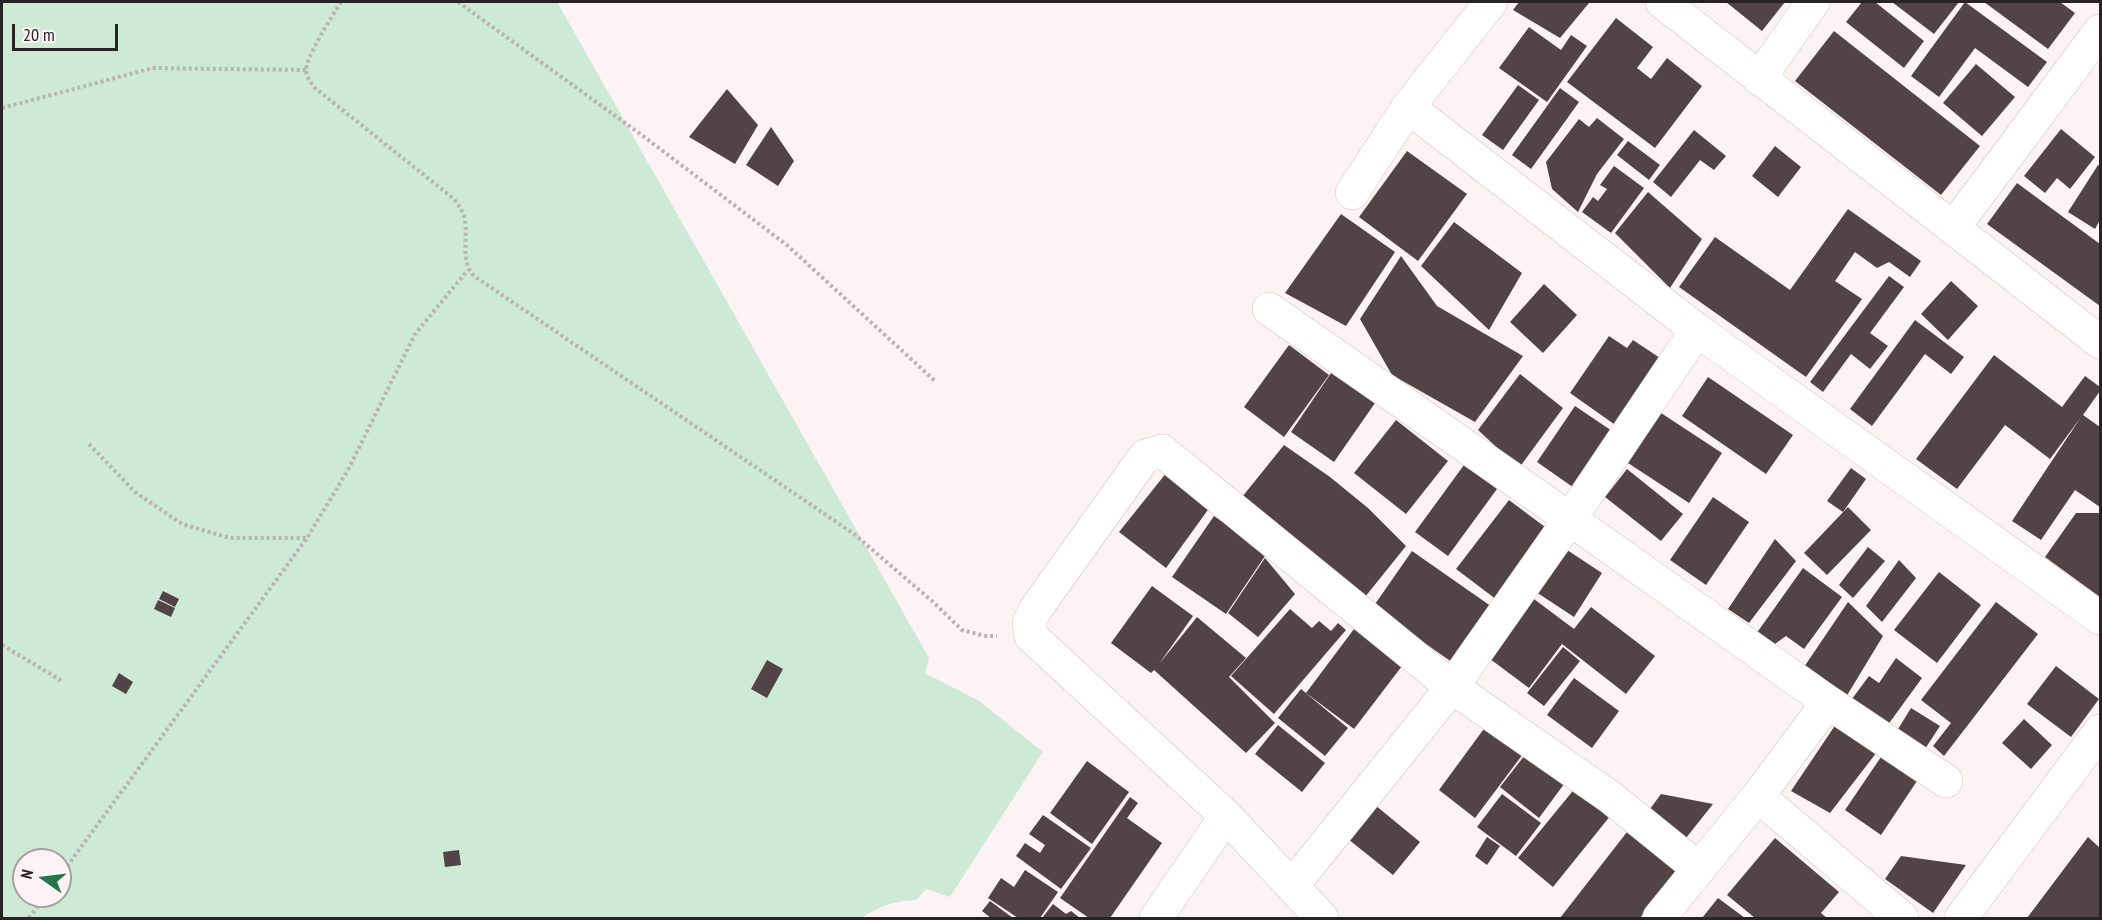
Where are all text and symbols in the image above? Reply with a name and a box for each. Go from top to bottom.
scale bar [15,12,122,50]
text: 20 m [23,23,55,46]
north arrow [12,848,72,908]
text: N [16,868,37,881]

